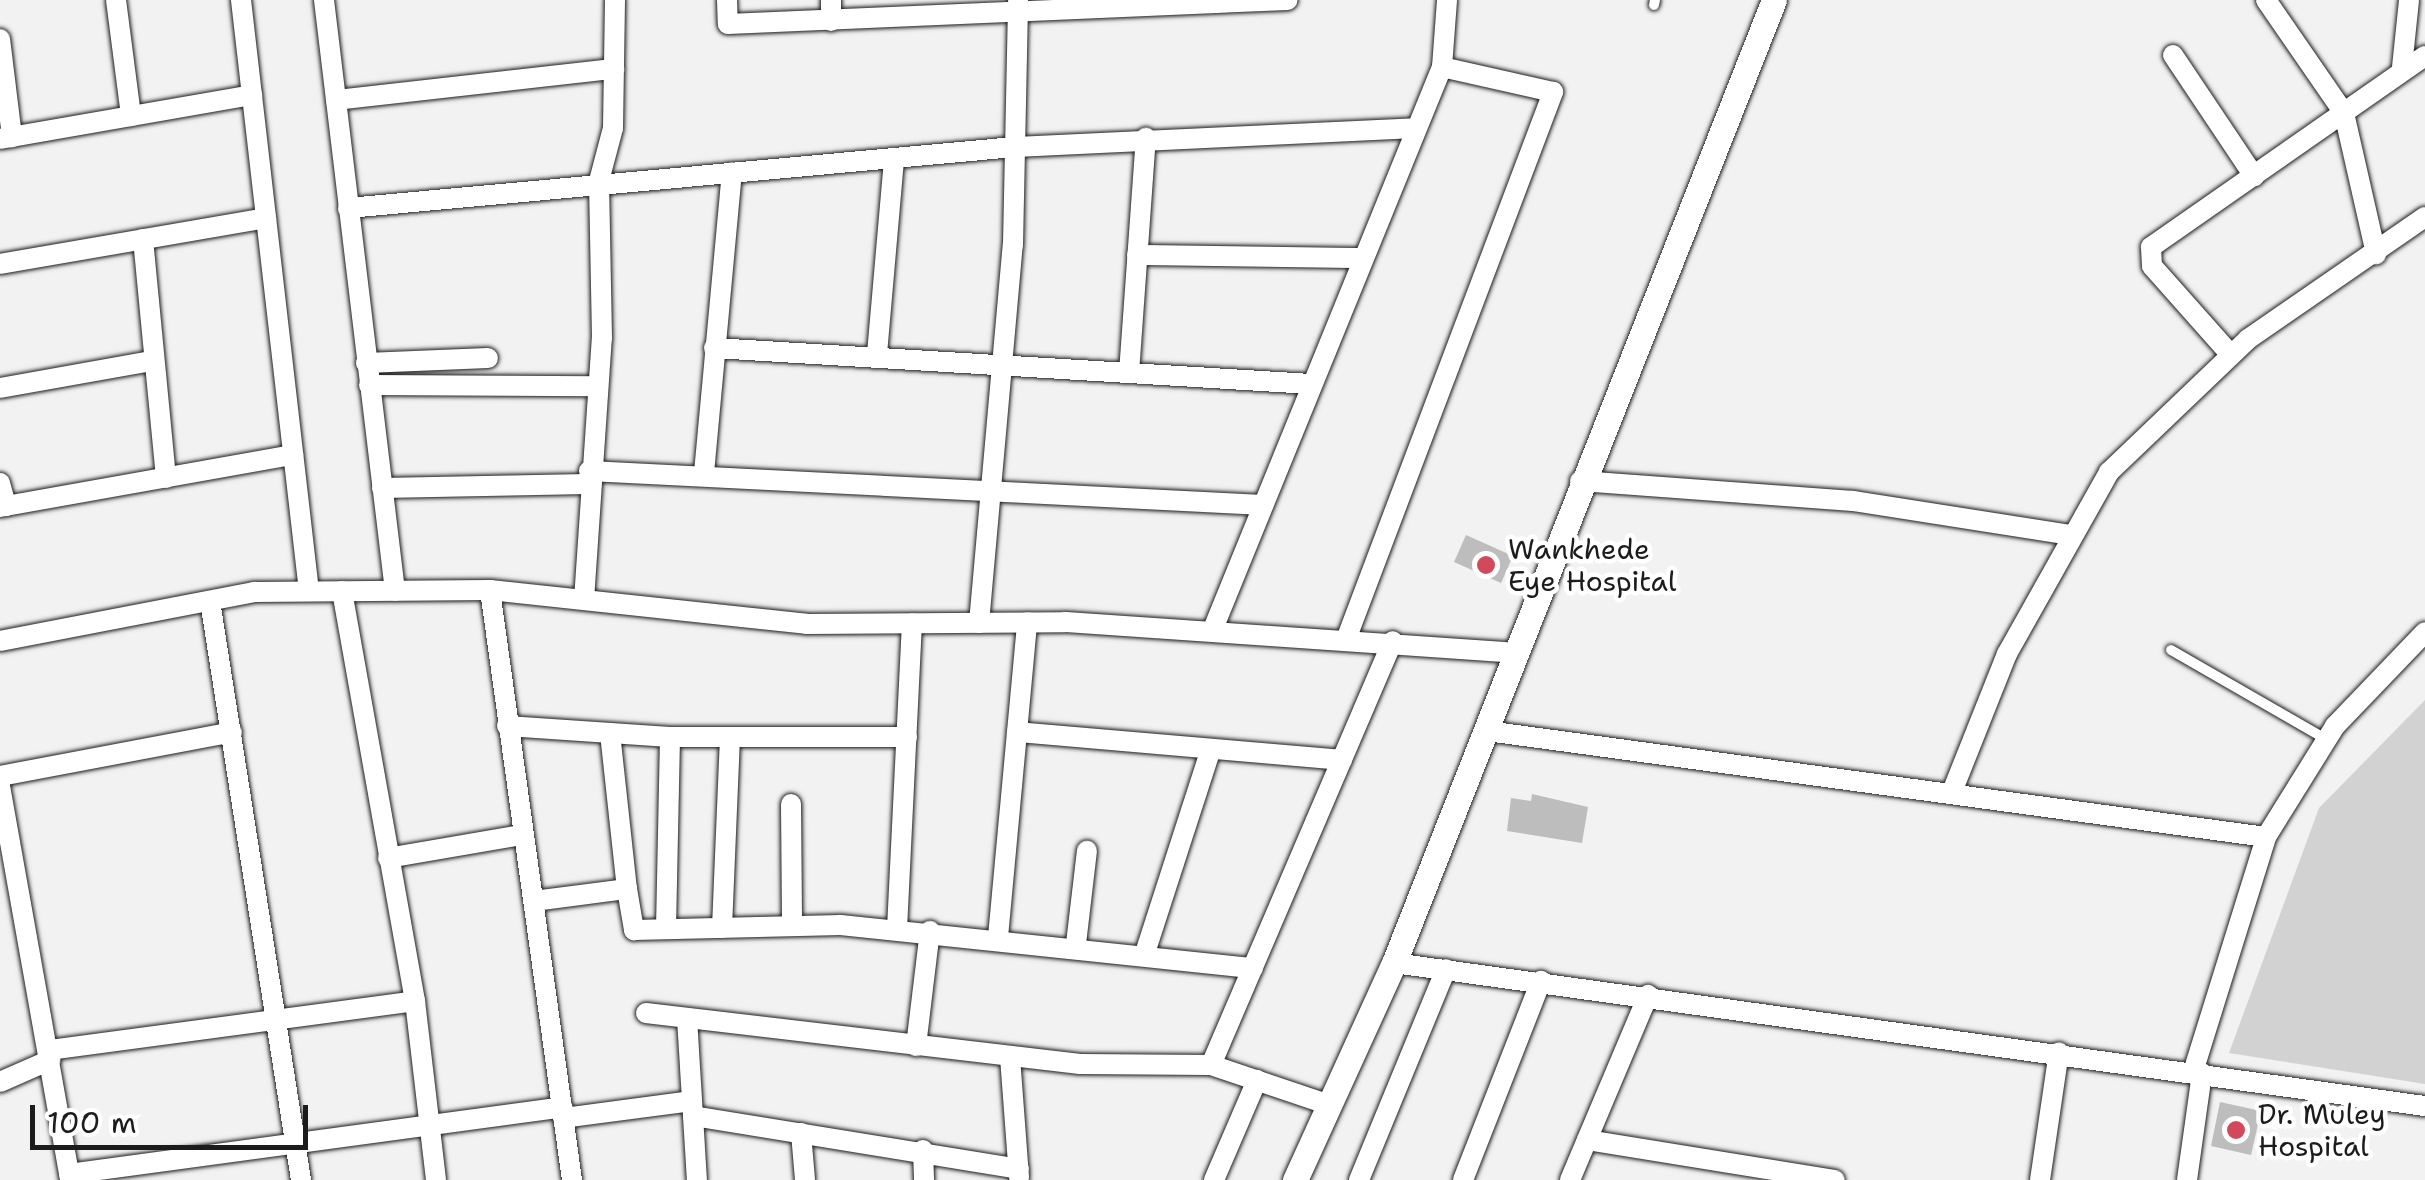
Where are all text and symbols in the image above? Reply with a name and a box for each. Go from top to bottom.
place label: Wankhede Eye Hospital [1508,532,1676,598]
marker: Wankhede Eye Hospital [1473,552,1499,578]
scale bar [35,1085,312,1147]
place label: Dr. Muley Hospital [2258,1097,2386,1163]
text: 100 m [47,1102,137,1143]
marker: Dr. Muley Hospital [2223,1117,2249,1143]

